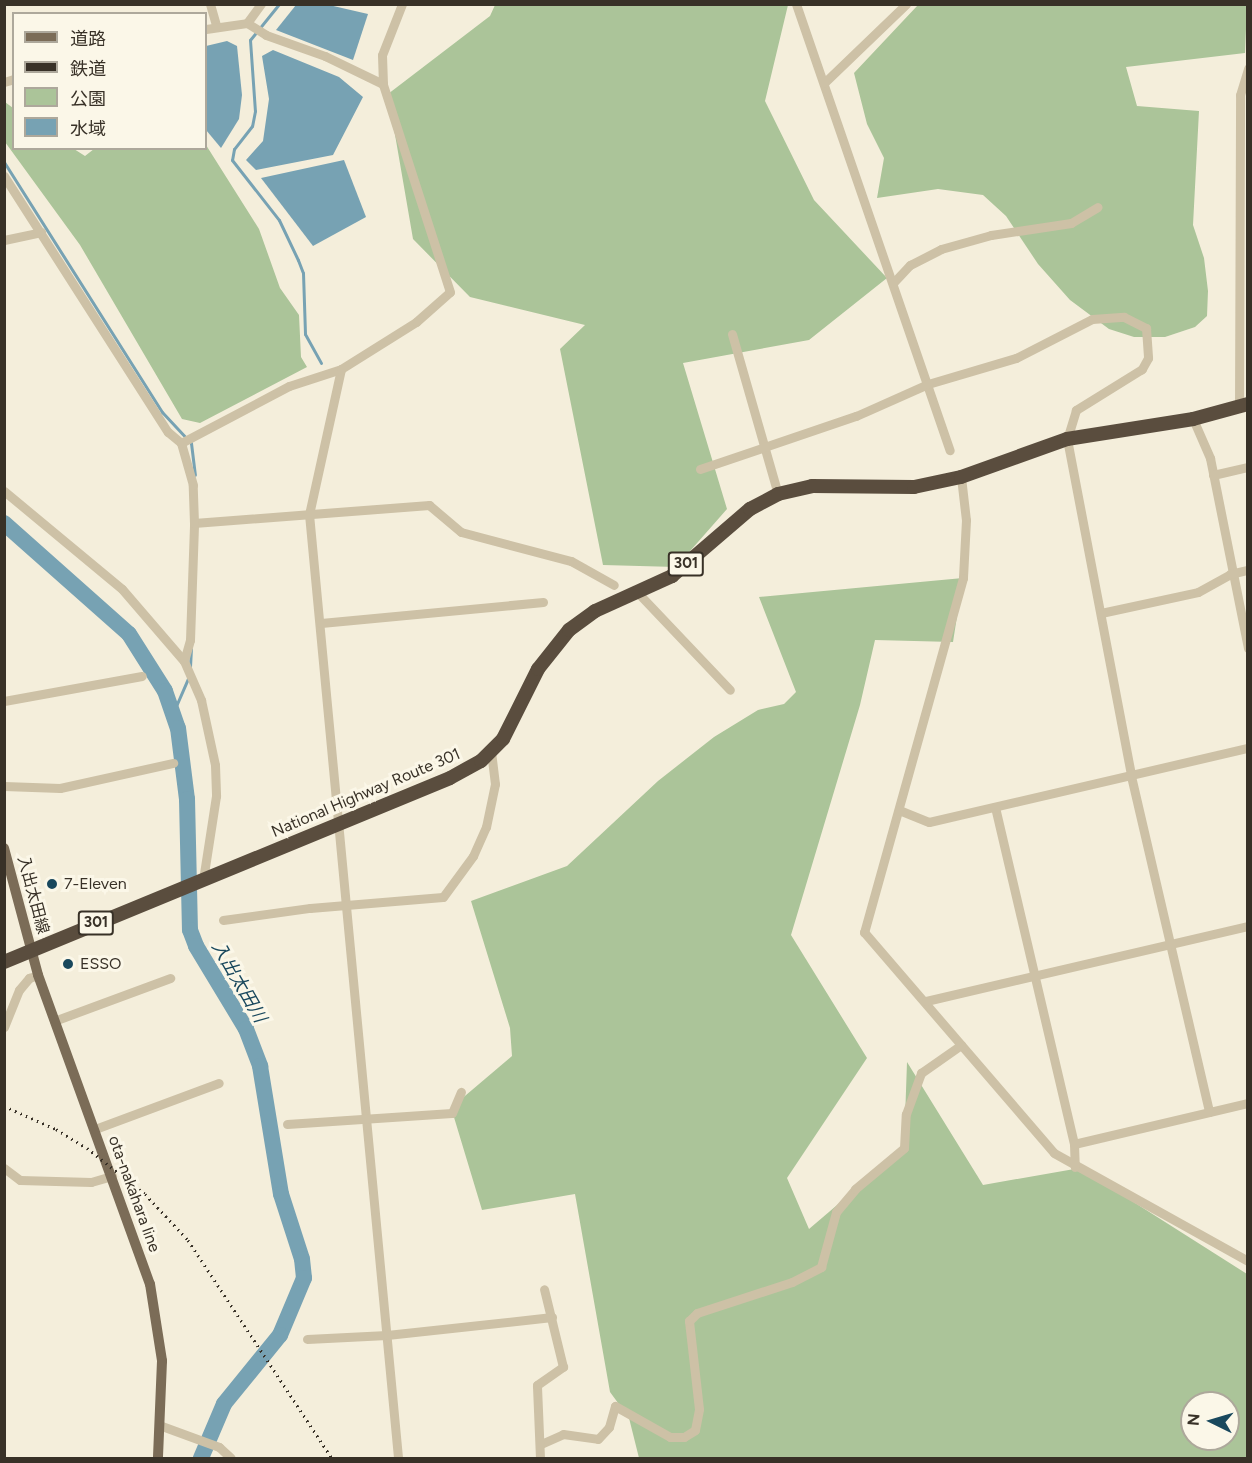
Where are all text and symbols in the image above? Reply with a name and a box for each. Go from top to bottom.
legend [12,12,207,150]
text: 道路 [70,28,106,50]
text: 鉄道 [70,58,106,80]
text: 公園 [70,88,106,110]
text: 水域 [70,118,106,140]
road number: 301 [666,552,706,576]
street label: National Highway Route 301 [269,744,463,842]
street label: 入出太田線 [13,854,53,936]
place label: 7-Eleven [64,874,127,894]
marker: 7-Eleven [45,877,59,891]
road number: 301 [76,911,116,935]
water label: 入出太田川 [207,938,271,1026]
place label: ESSO [80,954,122,974]
marker: ESSO [61,957,75,971]
street label: ota-nakahara line [104,1133,164,1255]
north arrow [1180,1391,1240,1451]
text: N [1184,1413,1204,1427]

